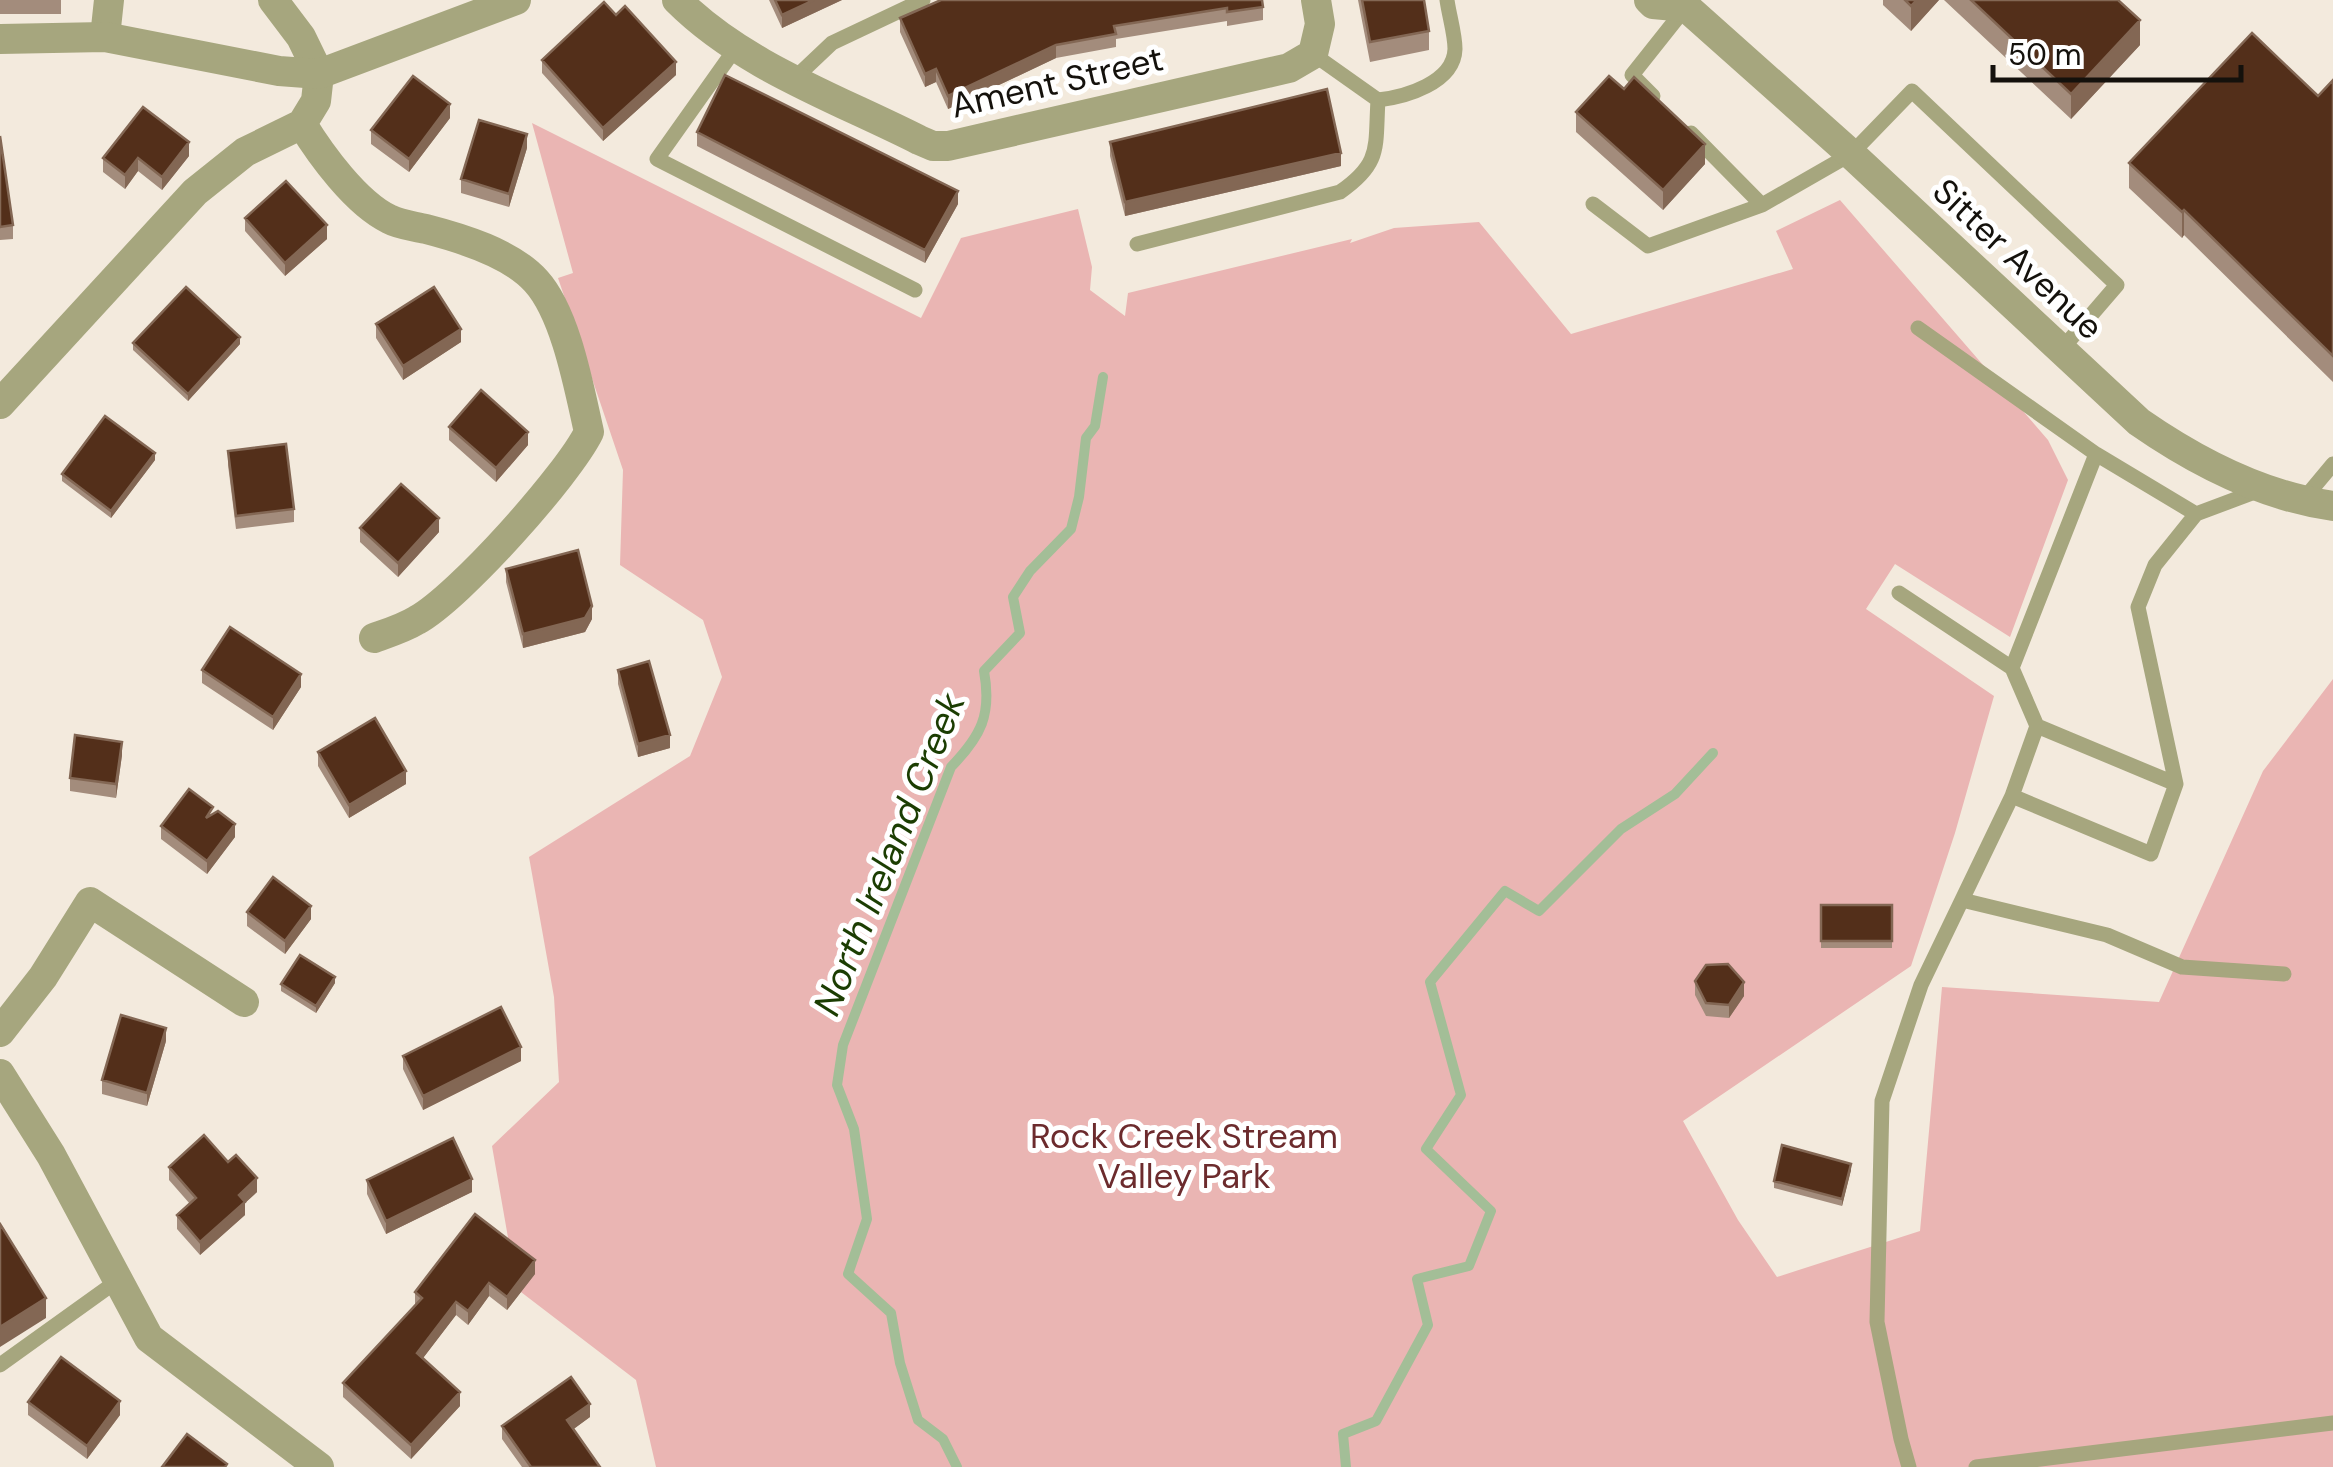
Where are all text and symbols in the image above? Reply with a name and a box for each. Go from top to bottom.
scale bar [1993,20,2240,82]
street label: Ament Street [946,35,1168,129]
text: 50 m [2008,35,2082,74]
street label: Sitter Avenue [1923,168,2113,350]
water label: North Ireland Creek [801,685,977,1023]
park label: Rock Creek Stream Valley Park [1030,1113,1338,1199]

